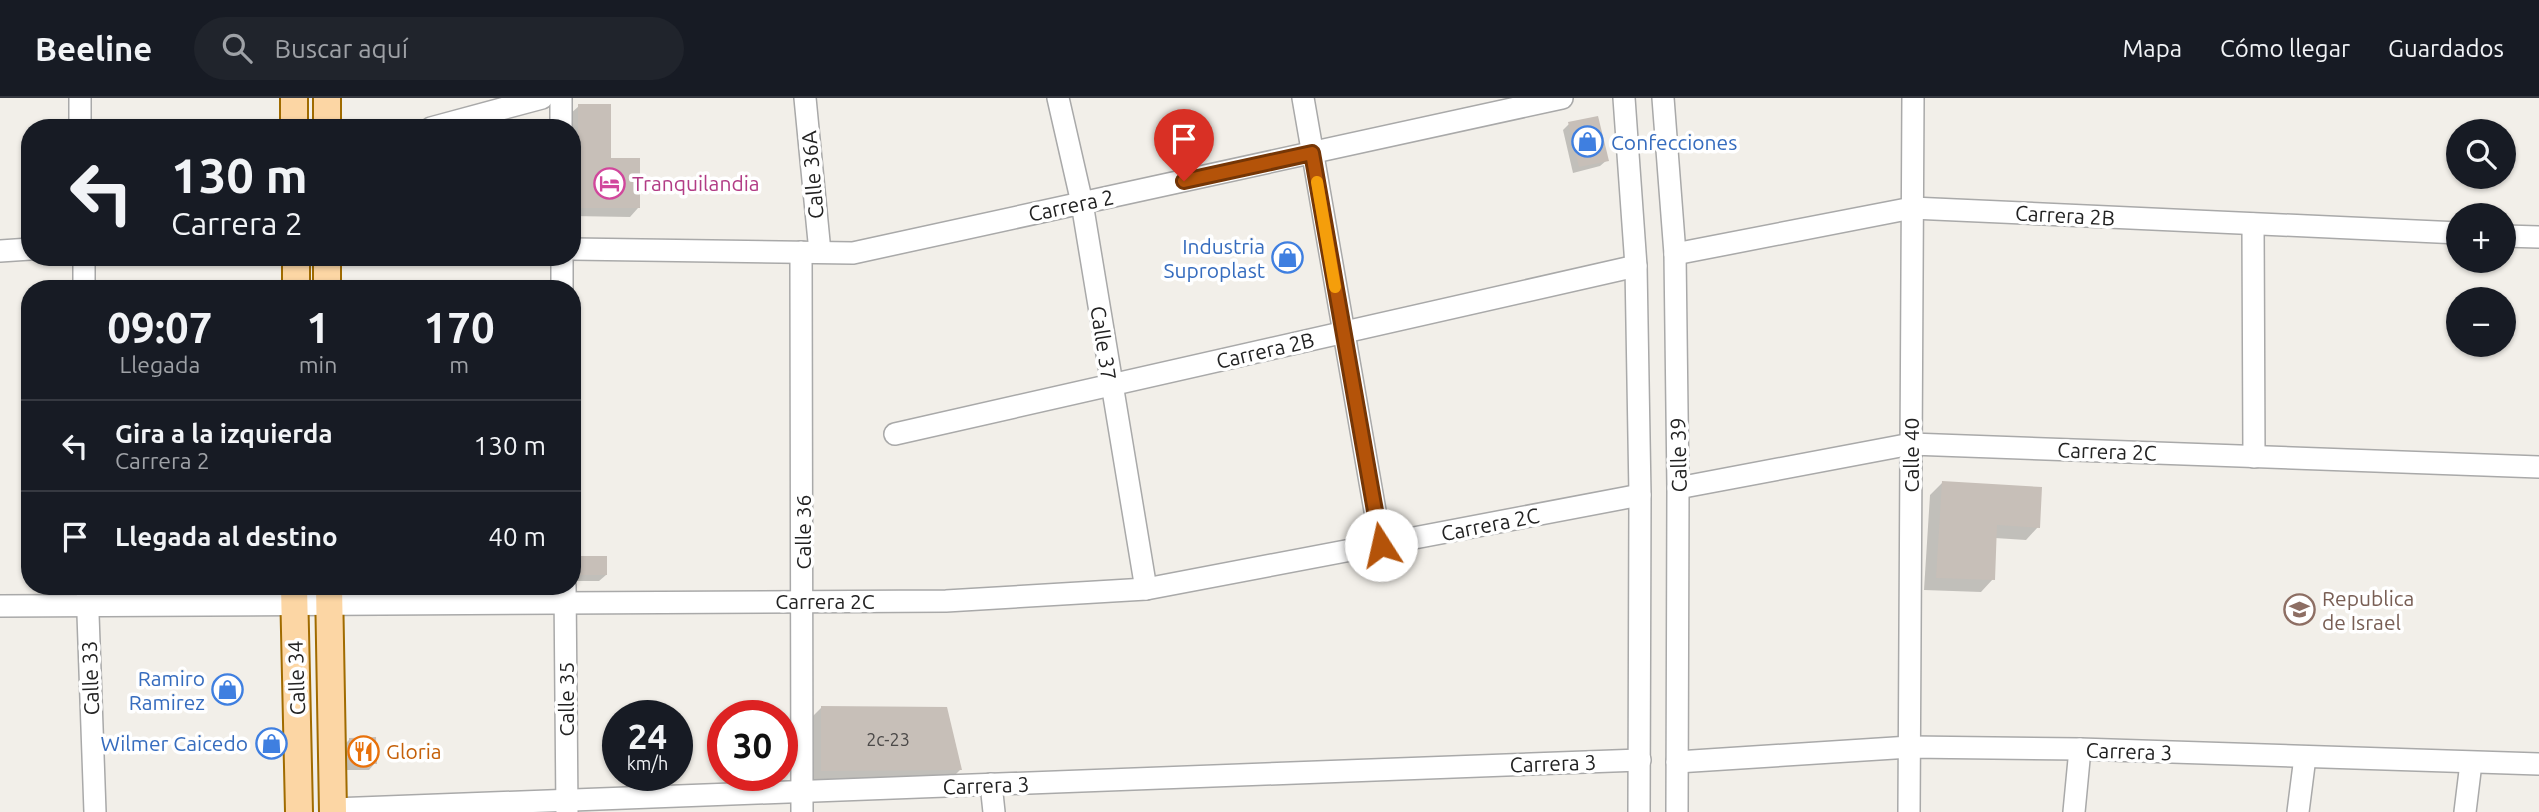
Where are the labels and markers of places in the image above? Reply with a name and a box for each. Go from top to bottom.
pin [1154,109,1214,181]
shop icon: Confecciones [1571,125,1605,159]
place label: Confecciones [1611,130,1737,154]
hotel icon: Tranquilandia [592,166,626,200]
place label: Tranquilandia [632,171,760,195]
place label: Industria Suproplast [1164,234,1265,282]
shop icon: Industria Suproplast [1271,241,1305,275]
place label: Republica de Israel [2322,586,2414,634]
school or university icon: Republica de Israel [2282,593,2316,627]
place label: Ramiro Ramirez [129,666,205,714]
shop icon: Ramiro Ramirez [211,673,245,707]
shop icon: Wilmer Caicedo [254,726,288,760]
place label: Wilmer Caicedo [100,731,248,755]
restaurant icon: Gloria [346,734,380,768]
place label: Gloria [386,739,442,763]

